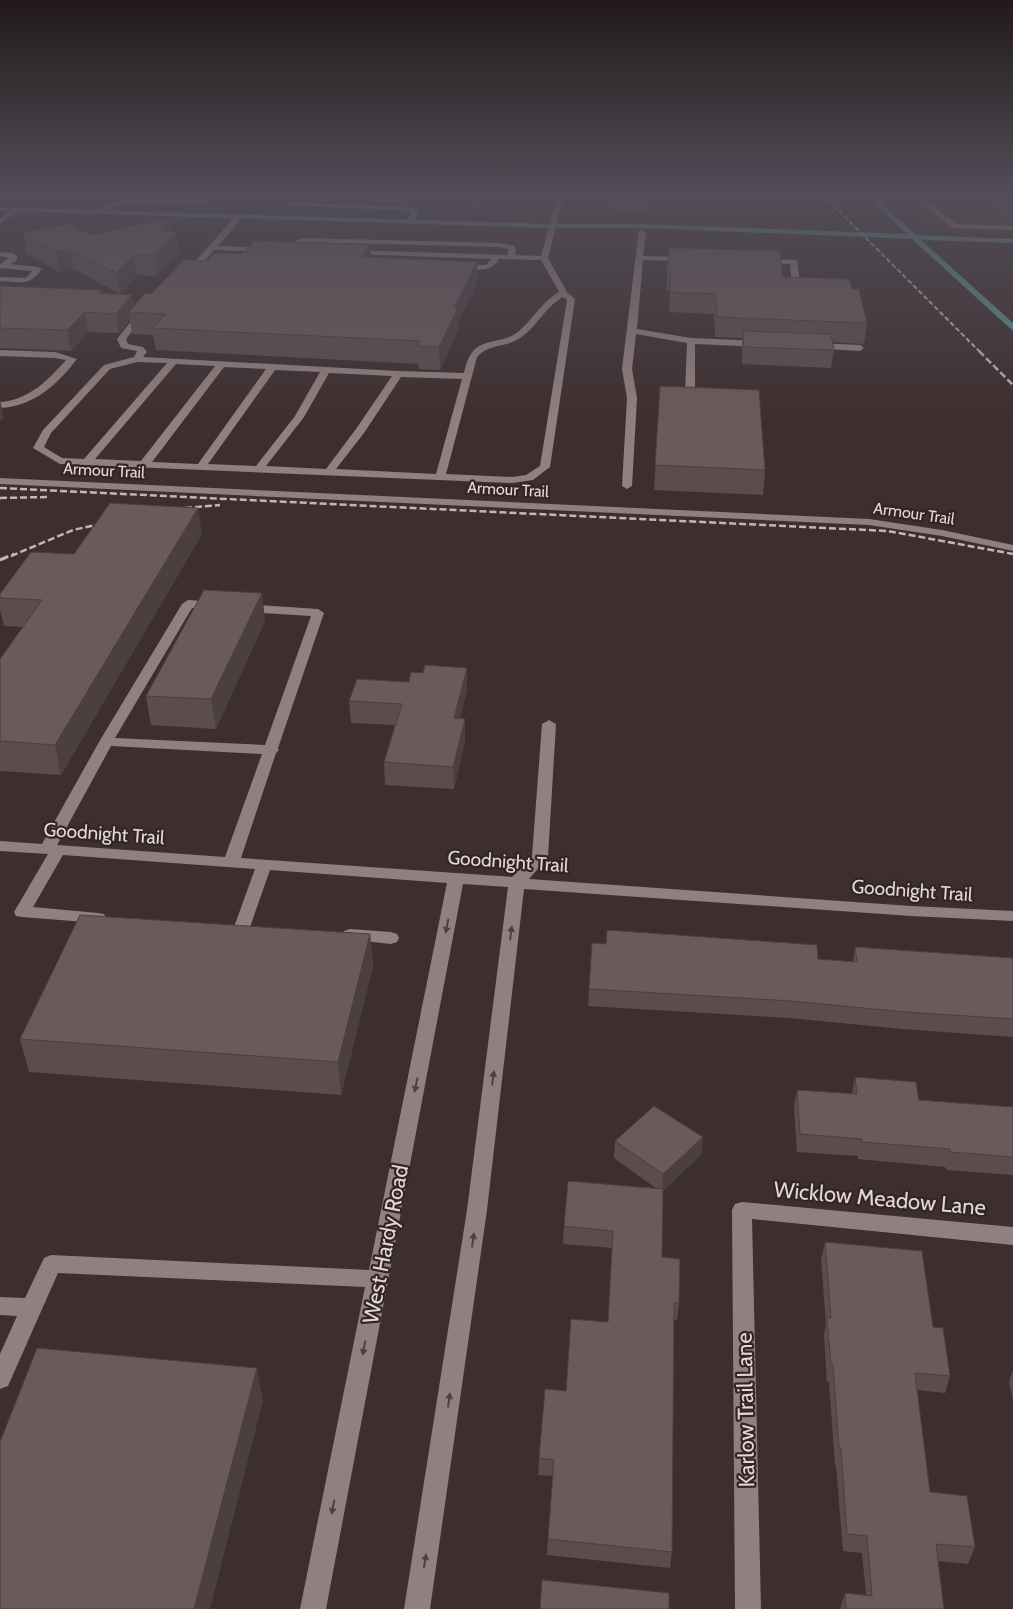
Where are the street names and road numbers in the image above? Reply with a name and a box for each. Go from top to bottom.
street label: Armour Trail [63,459,145,482]
street label: Armour Trail [467,478,549,501]
street label: Armour Trail [872,498,956,529]
street label: Goodnight Trail [43,818,166,849]
street label: Goodnight Trail [447,846,570,877]
street label: Goodnight Trail [851,875,974,906]
street label: West Hardy Road [357,1162,414,1326]
street label: Wicklow Meadow Lane [773,1176,987,1221]
street label: Karlow Trail Lane [731,1332,760,1488]

